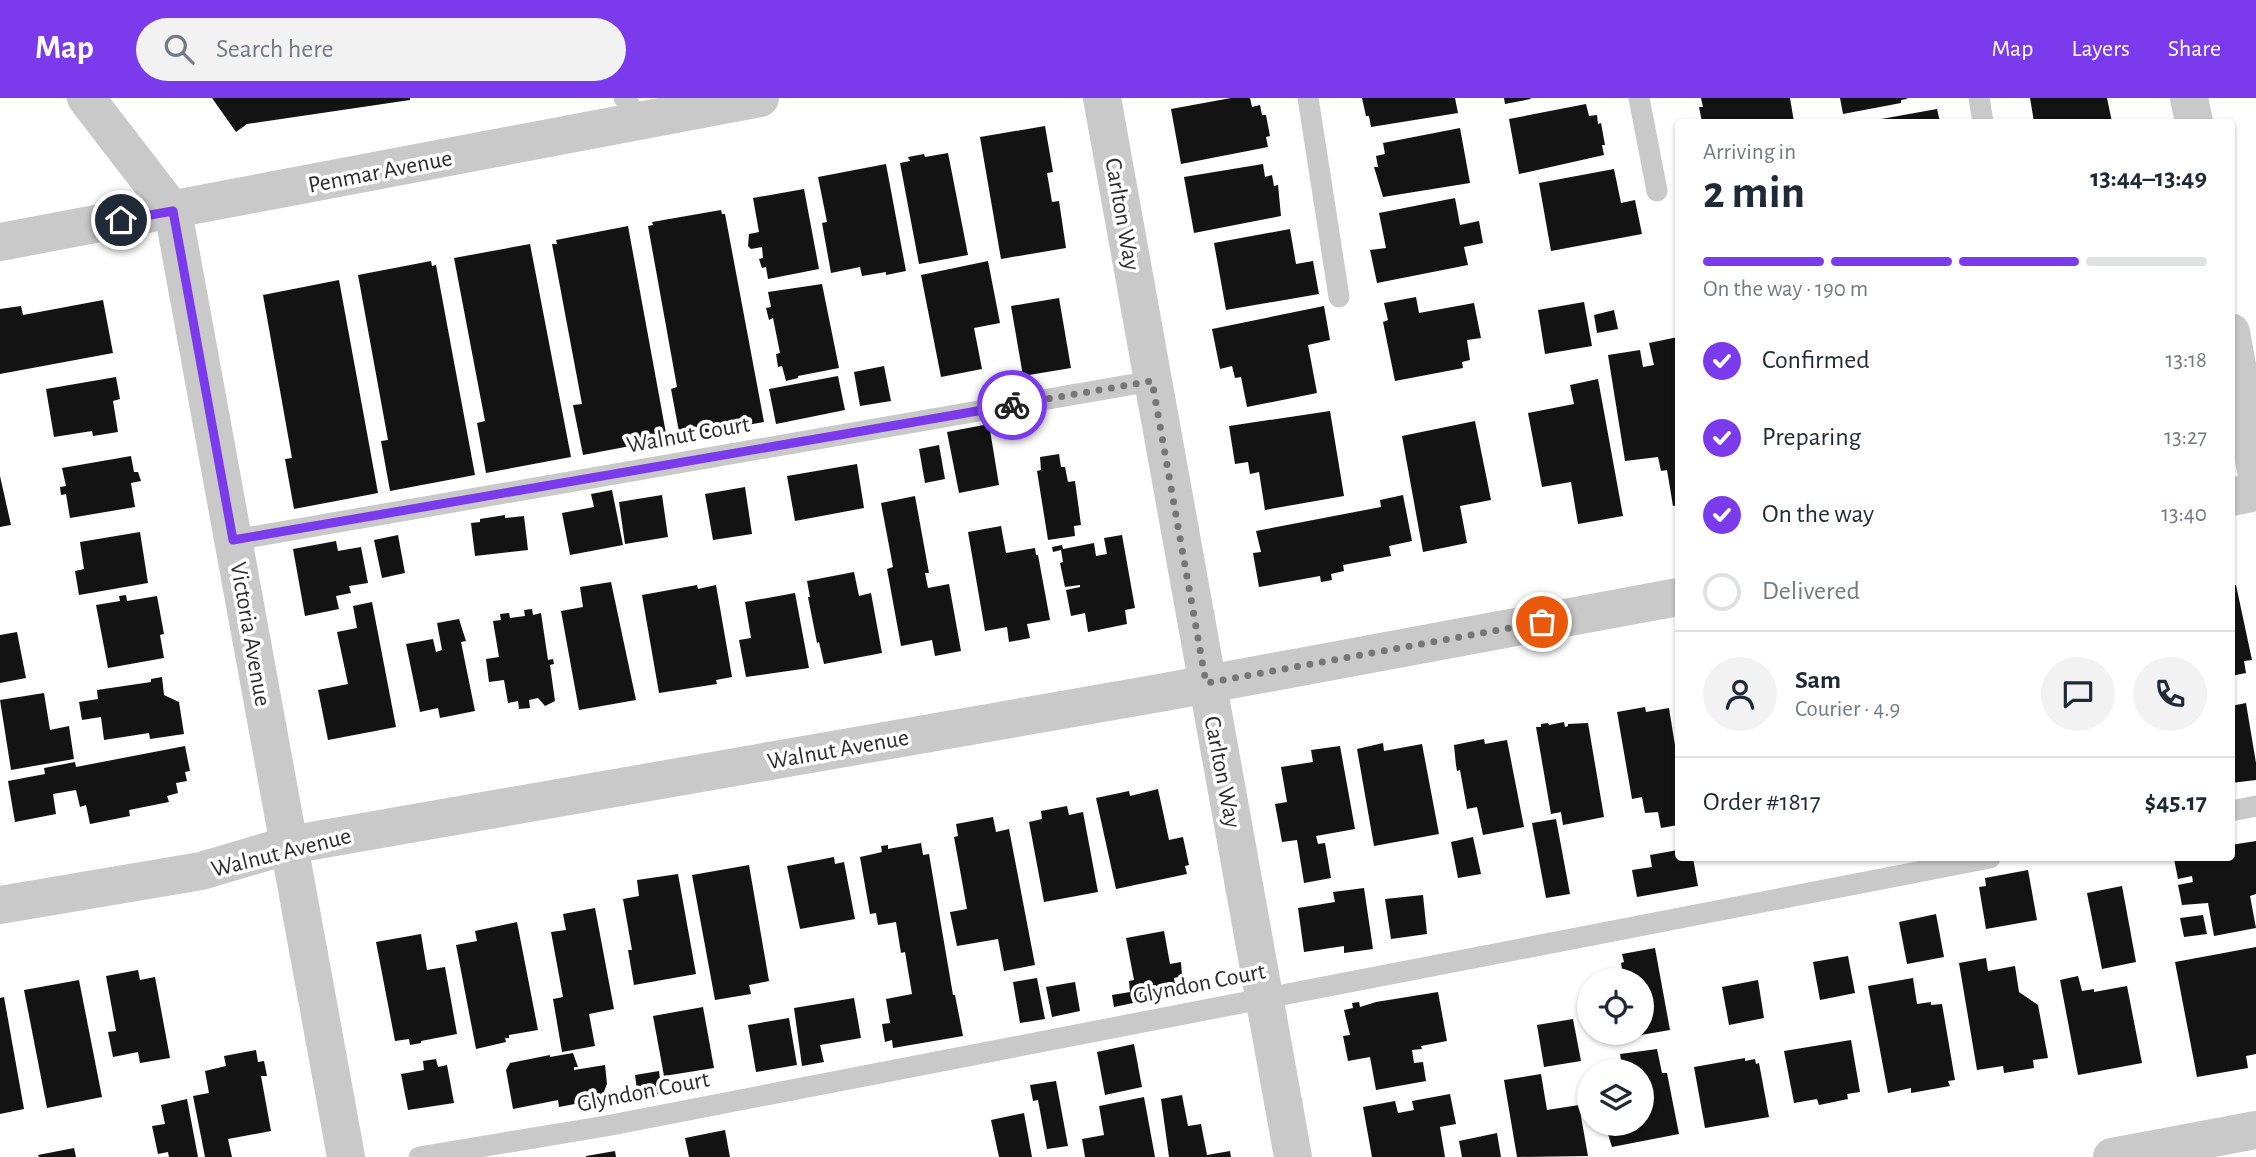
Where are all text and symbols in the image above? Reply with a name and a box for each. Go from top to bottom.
search box [136,18,626,81]
icon: search [160,30,198,68]
text: Map [35,32,94,65]
text: Search here [216,36,334,62]
text: Map [1991,37,2033,61]
text: Layers [2071,37,2130,61]
text: Share [2168,37,2221,61]
text: Arriving in [1703,141,1796,164]
street label: Penmar Avenue [306,146,454,198]
street label: Carlton Way [1100,156,1144,272]
text: 13:44–13:49 [2090,165,2207,191]
text: 2 min [1703,170,1805,216]
pin [91,190,151,250]
icon: home [102,201,140,239]
text: On the way · 190 m [1703,278,1868,301]
icon: check [1703,342,1741,380]
text: Confirmed [1762,347,1870,373]
text: 13:18 [2166,349,2207,372]
courier [977,370,1047,440]
icon: bike [993,386,1031,424]
street label: Walnut Court [625,412,752,458]
icon: check [1703,419,1741,457]
text: Preparing [1762,424,1861,450]
text: 13:27 [2164,426,2207,449]
icon: check [1703,496,1741,534]
text: On the way [1762,501,1874,527]
text: 13:40 [2161,503,2207,526]
street label: Victoria Avenue [226,560,275,708]
text: Delivered [1762,578,1860,604]
pin [1512,592,1572,652]
icon: bag [1523,603,1561,641]
button: person [1703,657,1777,731]
button: chat [2041,657,2115,731]
button: phone [2133,657,2207,731]
text: Sam [1795,667,1841,693]
text: Courier · 4.9 [1795,698,1900,721]
street label: Carlton Way [1199,714,1245,830]
street label: Walnut Avenue [765,726,911,774]
text: Order #1817 [1703,789,1821,815]
text: $45.17 [2144,789,2207,815]
street label: Walnut Avenue [209,824,354,882]
street label: Glyndon Court [1131,959,1268,1009]
map controls [1577,968,1654,1136]
button: locate [1577,968,1654,1045]
button: layers [1577,1059,1654,1136]
street label: Glyndon Court [575,1067,712,1117]

